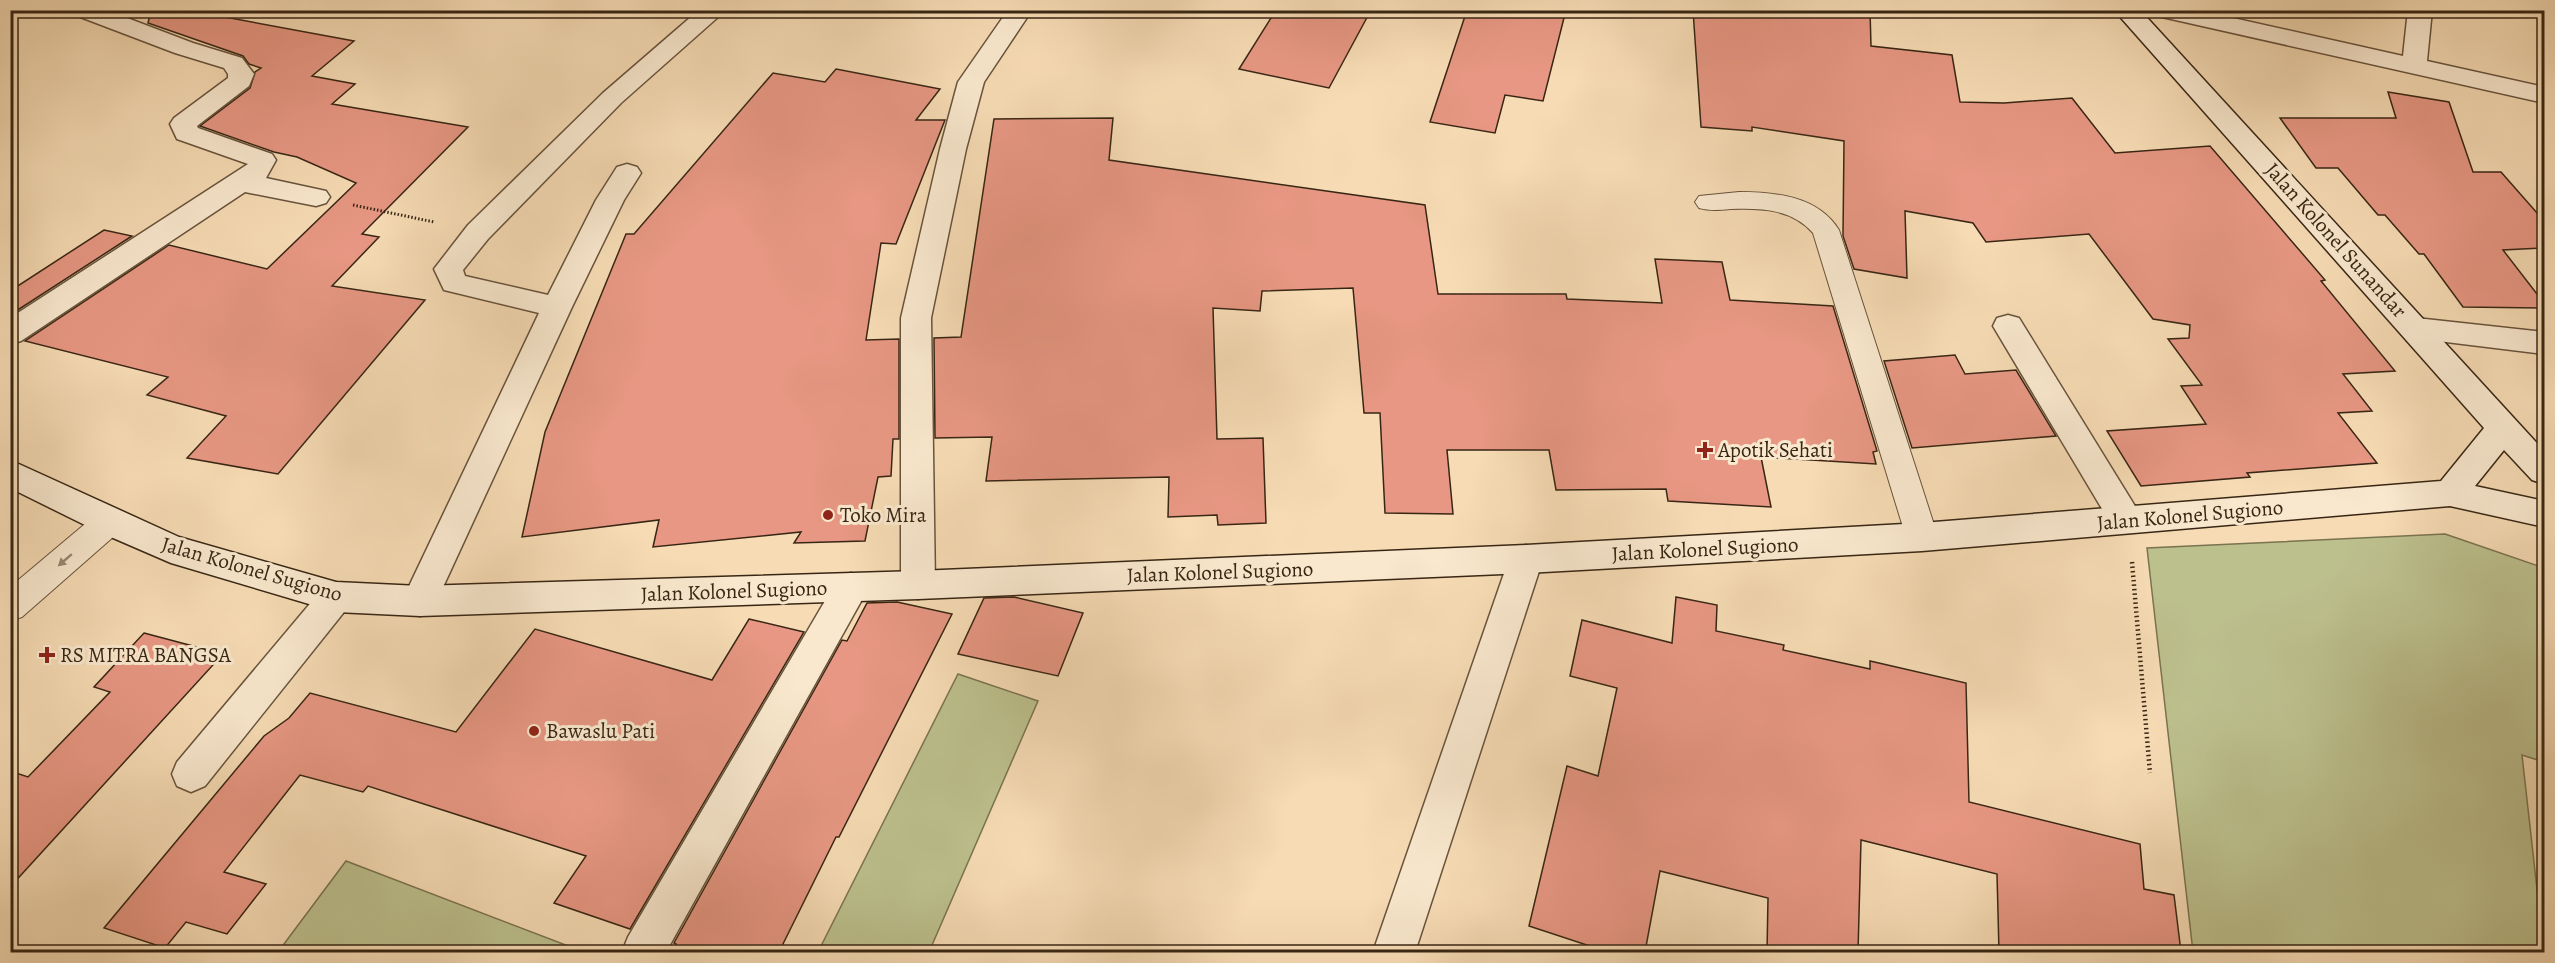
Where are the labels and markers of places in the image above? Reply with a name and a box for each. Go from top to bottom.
place label: Apotik Sehati [1717,436,1833,464]
marker: Apotik Sehati [1696,441,1714,459]
place label: Toko Mira [840,501,927,529]
marker: Toko Mira [821,508,835,522]
place label: RS MITRA BANGSA [60,641,232,669]
marker: RS MITRA BANGSA [38,646,56,664]
place label: Bawaslu Pati [546,717,655,745]
marker: Bawaslu Pati [527,724,541,738]

